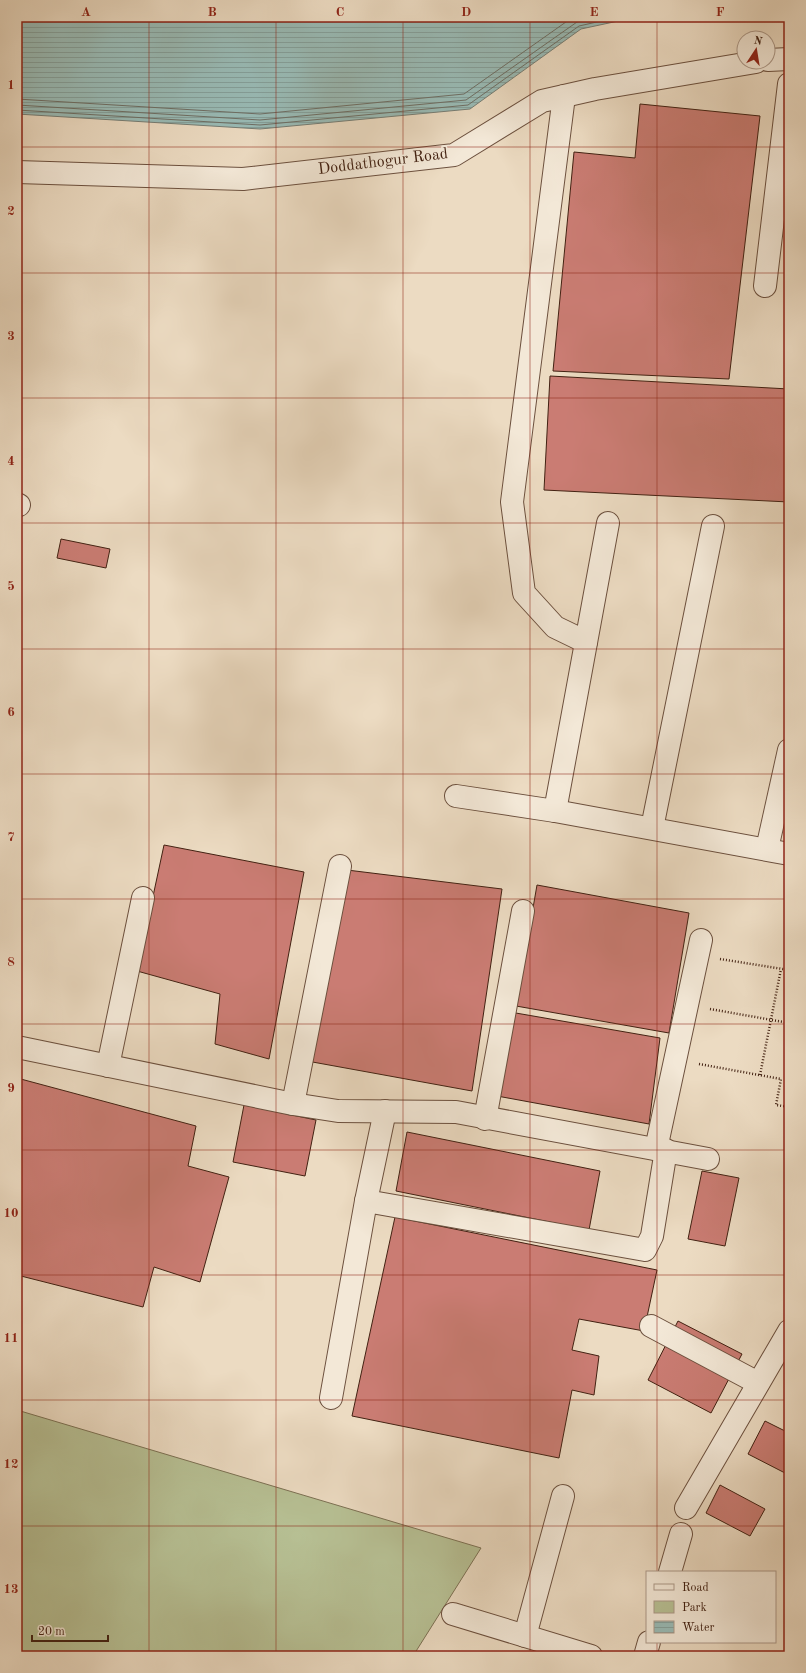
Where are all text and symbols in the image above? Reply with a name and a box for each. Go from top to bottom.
text: A [81,6,91,19]
text: B [207,6,217,19]
text: C [336,6,344,19]
text: D [461,6,471,19]
text: E [590,6,599,19]
text: F [716,6,725,19]
north arrow [736,30,776,70]
text: N [753,35,764,48]
text: 1 [7,79,15,92]
street label: Doddathogur Road [317,146,449,178]
text: 2 [7,205,15,218]
text: 3 [7,330,15,343]
text: 4 [7,455,15,468]
text: 5 [7,580,15,593]
text: 6 [7,706,15,719]
text: 7 [7,831,15,844]
text: 8 [7,956,15,969]
text: 9 [7,1082,15,1095]
text: 10 [3,1207,19,1220]
text: 11 [3,1332,19,1345]
text: 12 [3,1458,19,1471]
legend [646,1571,776,1643]
text: Road [682,1582,709,1594]
text: 13 [3,1583,19,1596]
text: Park [682,1602,707,1614]
scale bar [32,1617,108,1643]
text: Water [682,1622,715,1634]
text: 20 m [38,1626,65,1638]

